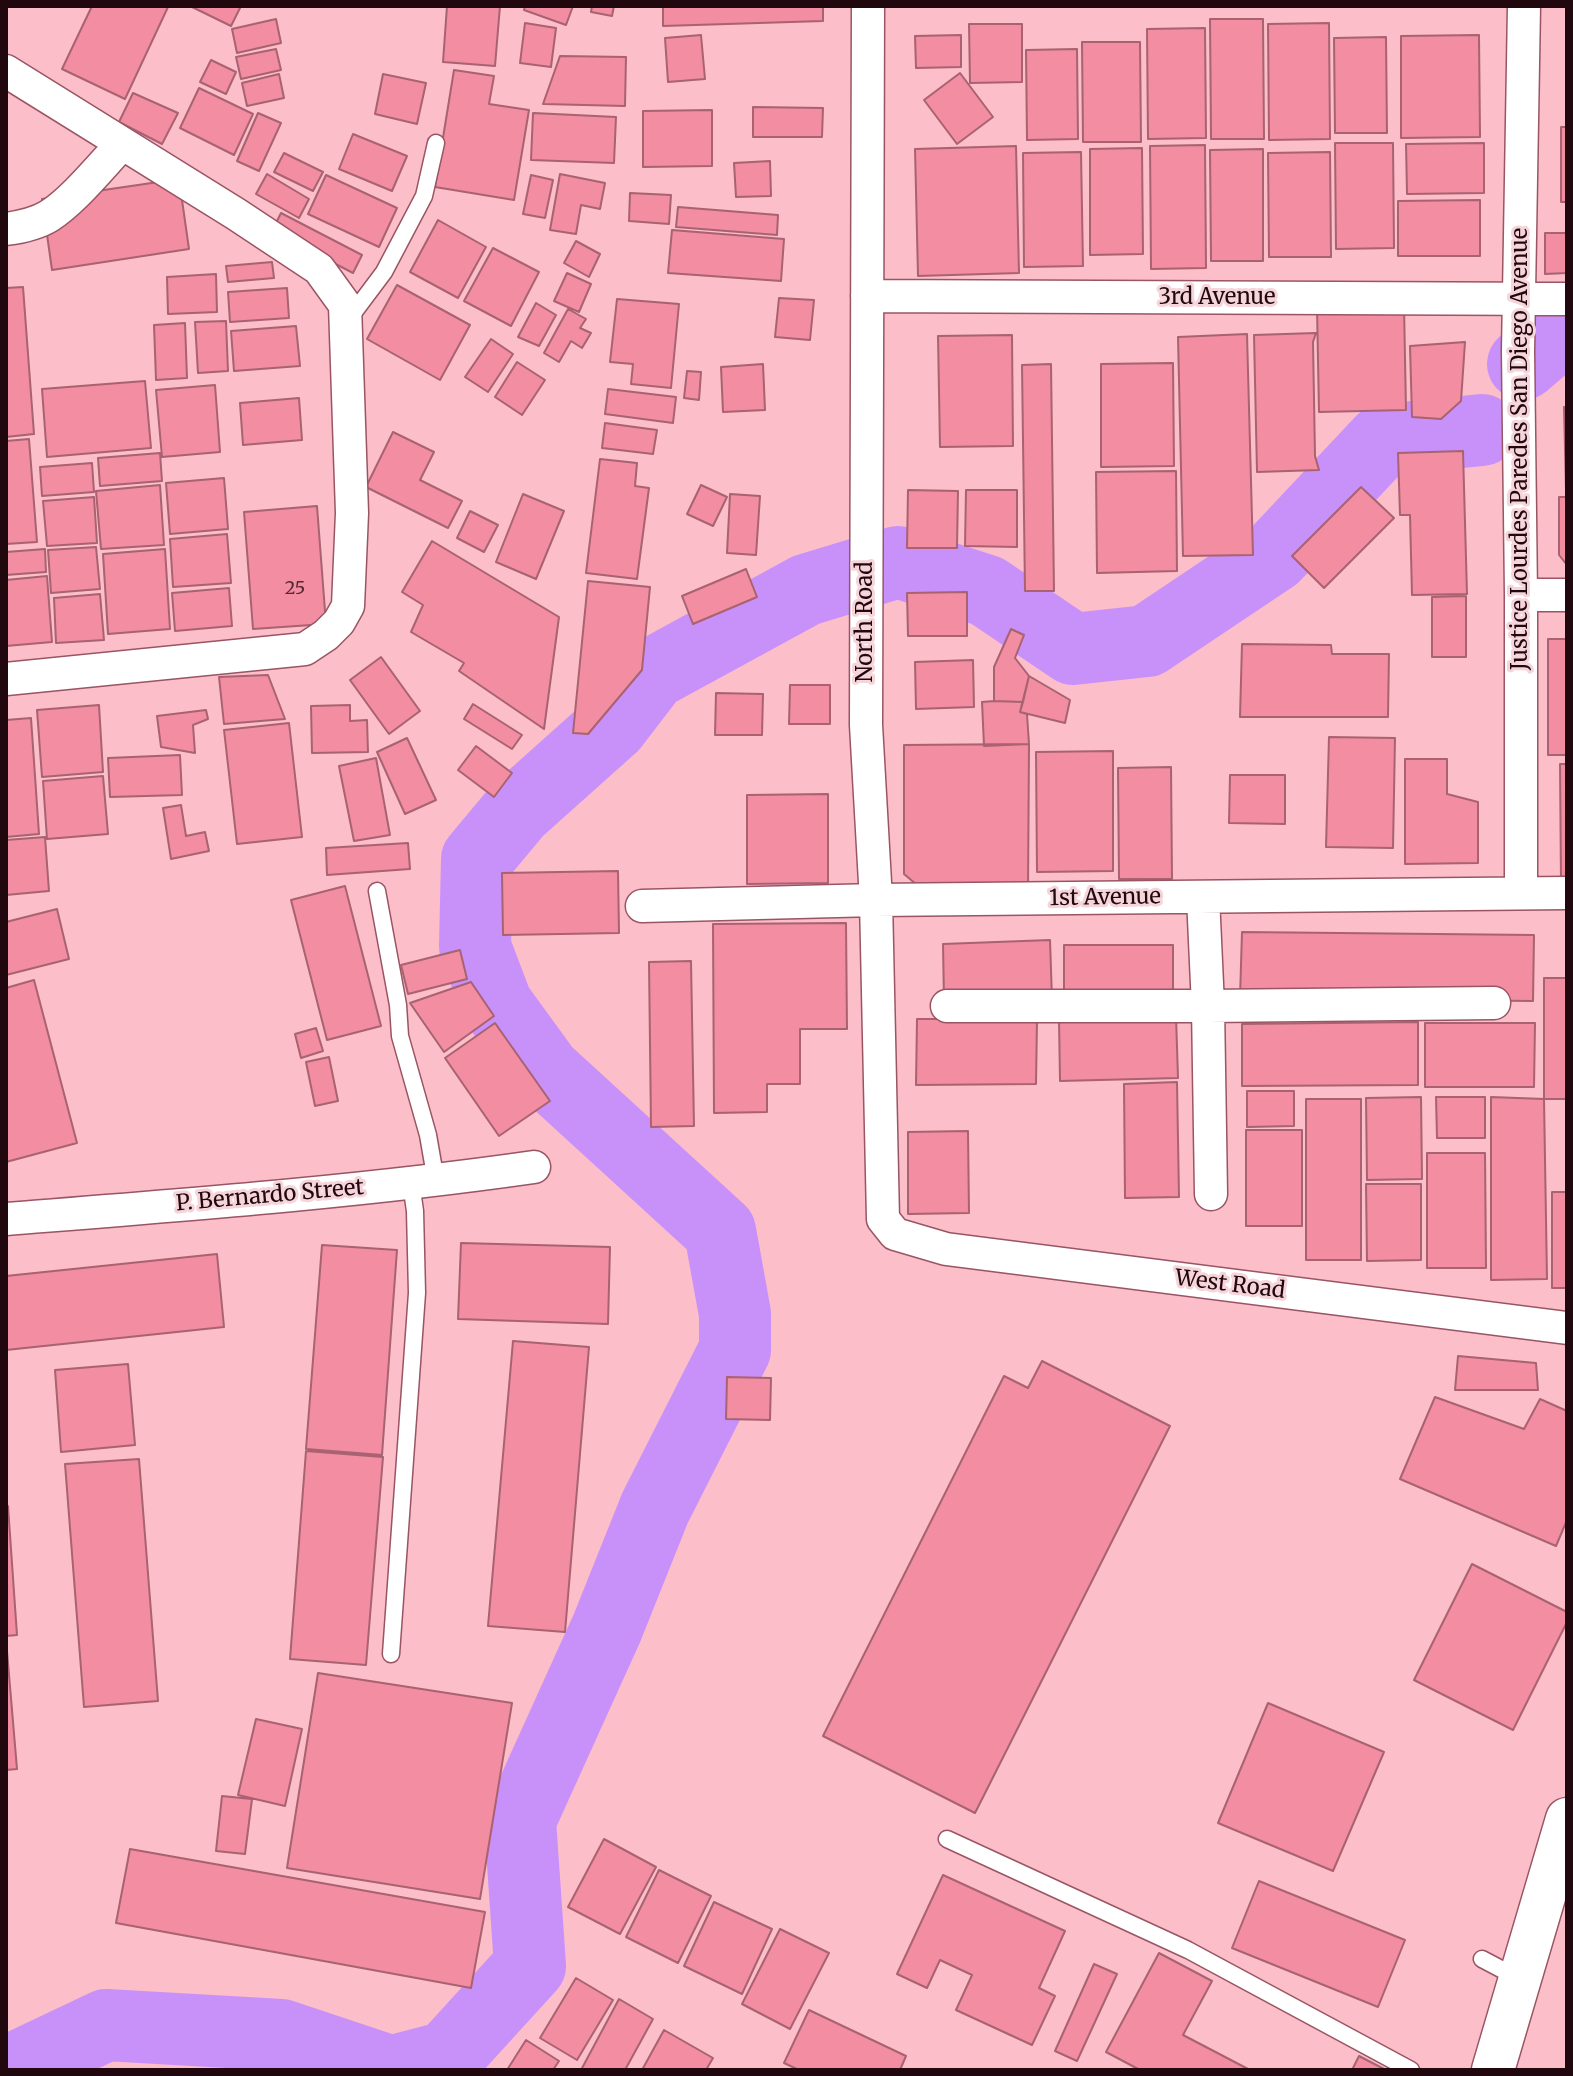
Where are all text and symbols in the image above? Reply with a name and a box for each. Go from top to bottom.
street label: Justice Lourdes Paredes San Diego Avenue [1508,228,1534,670]
street label: 3rd Avenue [1158,285,1276,311]
street label: North Road [853,561,879,683]
house number: 25 [285,578,305,600]
street label: 1st Avenue [1049,884,1161,912]
street label: P. Bernardo Street [175,1175,365,1217]
street label: West Road [1174,1265,1286,1305]

